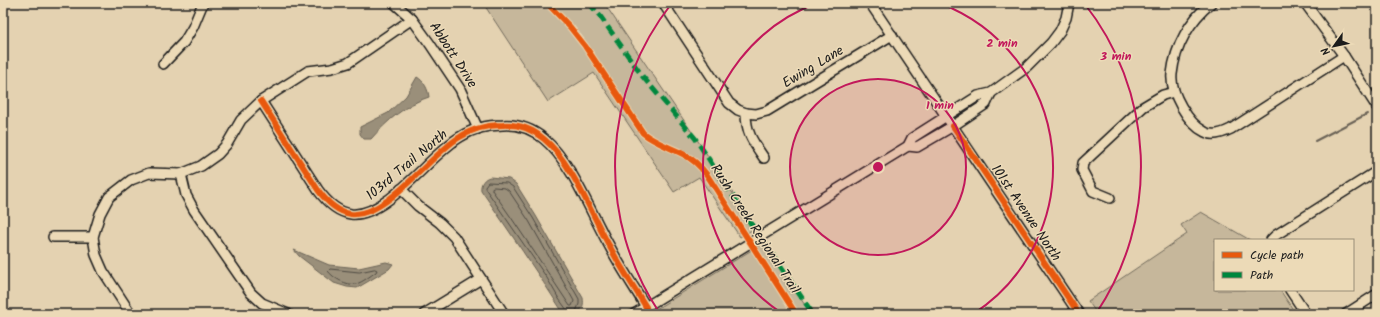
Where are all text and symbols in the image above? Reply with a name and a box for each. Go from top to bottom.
street label: Abbott Drive [423,17,483,93]
north arrow [1314,26,1354,66]
text: 2 min [986,34,1018,53]
street label: Ewing Lane [778,40,849,94]
text: N [1317,43,1336,59]
text: 3 min [1100,47,1132,66]
text: 1 min [926,96,954,115]
street label: 103rd Trail North [361,124,453,206]
street label: Rush Creek Regional Trail [705,160,806,299]
centre of rings [871,160,885,174]
street label: 101st Avenue North [985,160,1067,266]
legend [1214,239,1354,291]
text: Cycle path [1250,246,1304,265]
text: Path [1250,266,1273,285]

